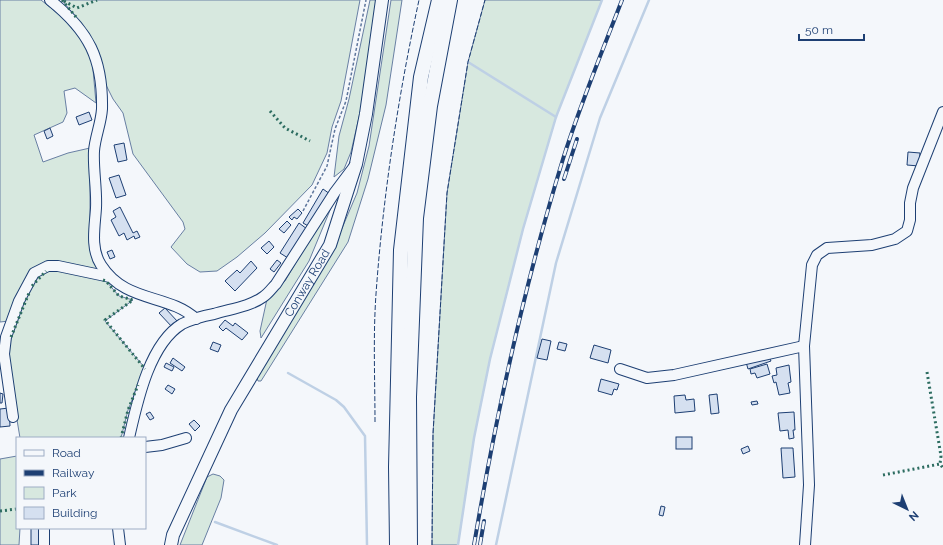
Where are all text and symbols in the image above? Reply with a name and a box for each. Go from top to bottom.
scale bar [799,16,864,42]
text: 50 m [805,23,833,37]
street label: Conway Road [282,247,333,319]
legend [16,437,146,529]
text: Road [52,446,81,460]
text: Railway [52,466,95,480]
text: Park [52,486,77,500]
north arrow [887,489,927,529]
text: Building [52,506,98,520]
text: N [906,508,921,524]

